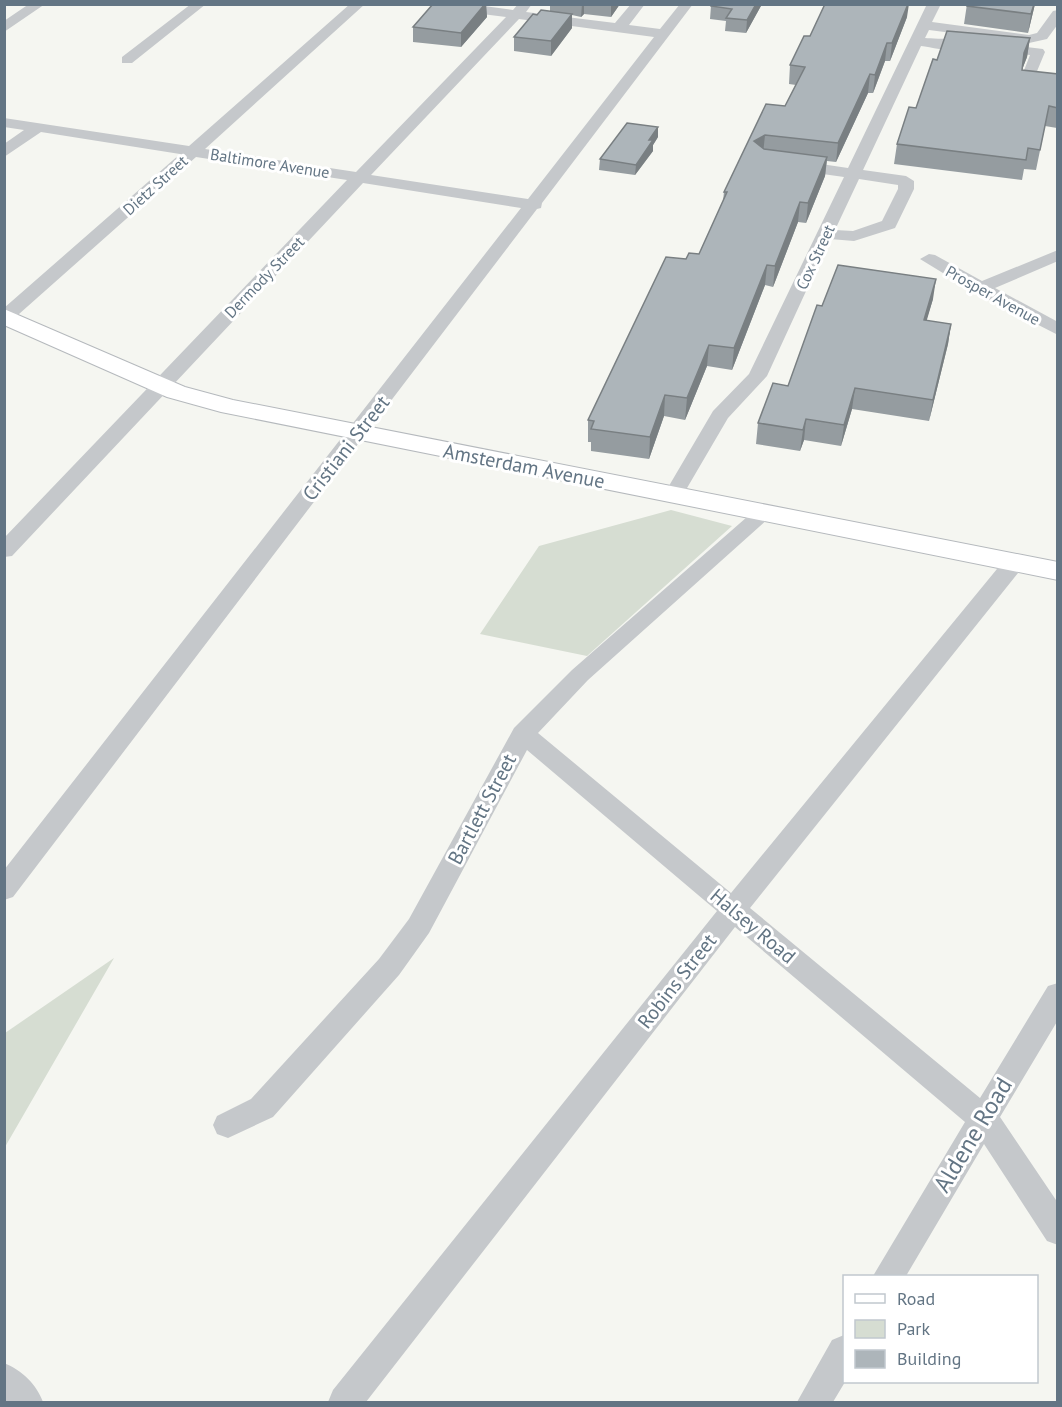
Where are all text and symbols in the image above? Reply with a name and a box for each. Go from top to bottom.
street label: Baltimore Avenue [209,144,331,182]
street label: Dietz Street [119,150,192,219]
street label: Cox Street [791,221,839,293]
street label: Dermody Street [220,231,308,322]
street label: Prosper Avenue [942,261,1044,329]
street label: Cristiani Street [297,390,395,506]
street label: Amsterdam Avenue [441,438,607,494]
street label: Bartlett Street [442,749,522,869]
street label: Halsey Road [705,883,801,969]
street label: Robins Street [632,928,722,1034]
street label: Aldene Road [926,1072,1019,1198]
legend [843,1275,1038,1383]
text: Road [897,1287,935,1310]
text: Park [897,1317,930,1340]
text: Building [897,1347,961,1370]

